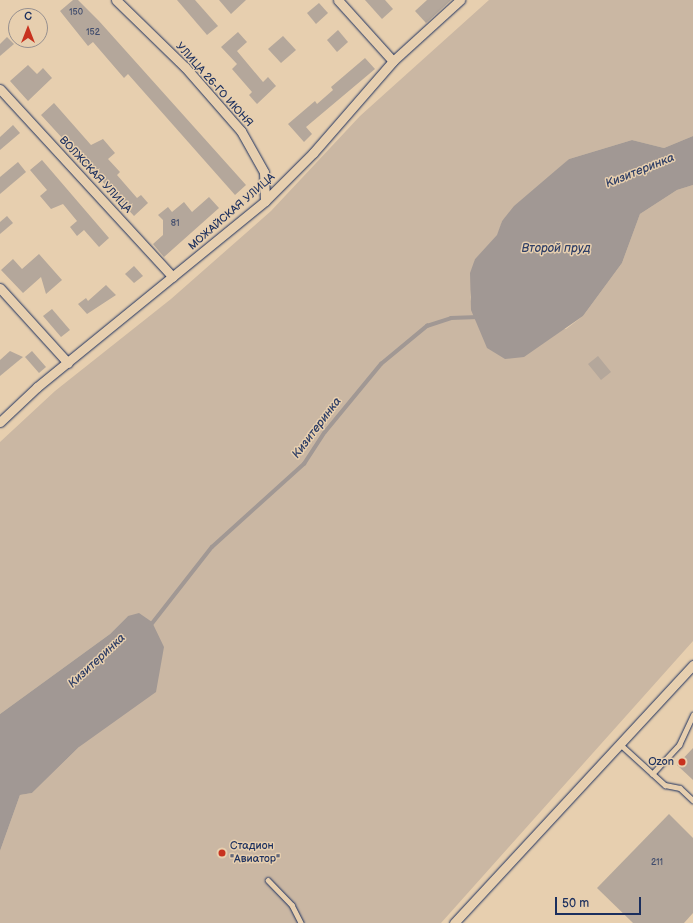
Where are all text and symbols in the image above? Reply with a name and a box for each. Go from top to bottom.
north arrow [8,8,48,48]
house number: 150 [69,8,83,18]
text: С [24,10,32,23]
house number: 152 [86,28,100,38]
street label: УЛИЦА 26-ГО ИЮНЯ [173,40,255,130]
street label: ВОЛЖСКАЯ УЛИЦА [56,134,134,216]
water label: Кизитеринка [603,151,677,191]
street label: МОЖАЙСКАЯ УЛИЦА [186,171,278,253]
house number: 81 [171,219,179,229]
water label: Второй пруд [521,242,591,256]
water label: Кизитеринка [289,395,345,461]
water label: Кизитеринка [65,631,129,691]
place label: Ozon [648,755,674,769]
marker: Ozon [677,757,687,767]
place label: Стадион "Авиатор" [230,840,280,866]
marker: Стадион "Авиатор" [217,848,227,858]
house number: 211 [651,858,663,868]
scale bar [557,889,643,915]
text: 50 m [562,896,589,911]

